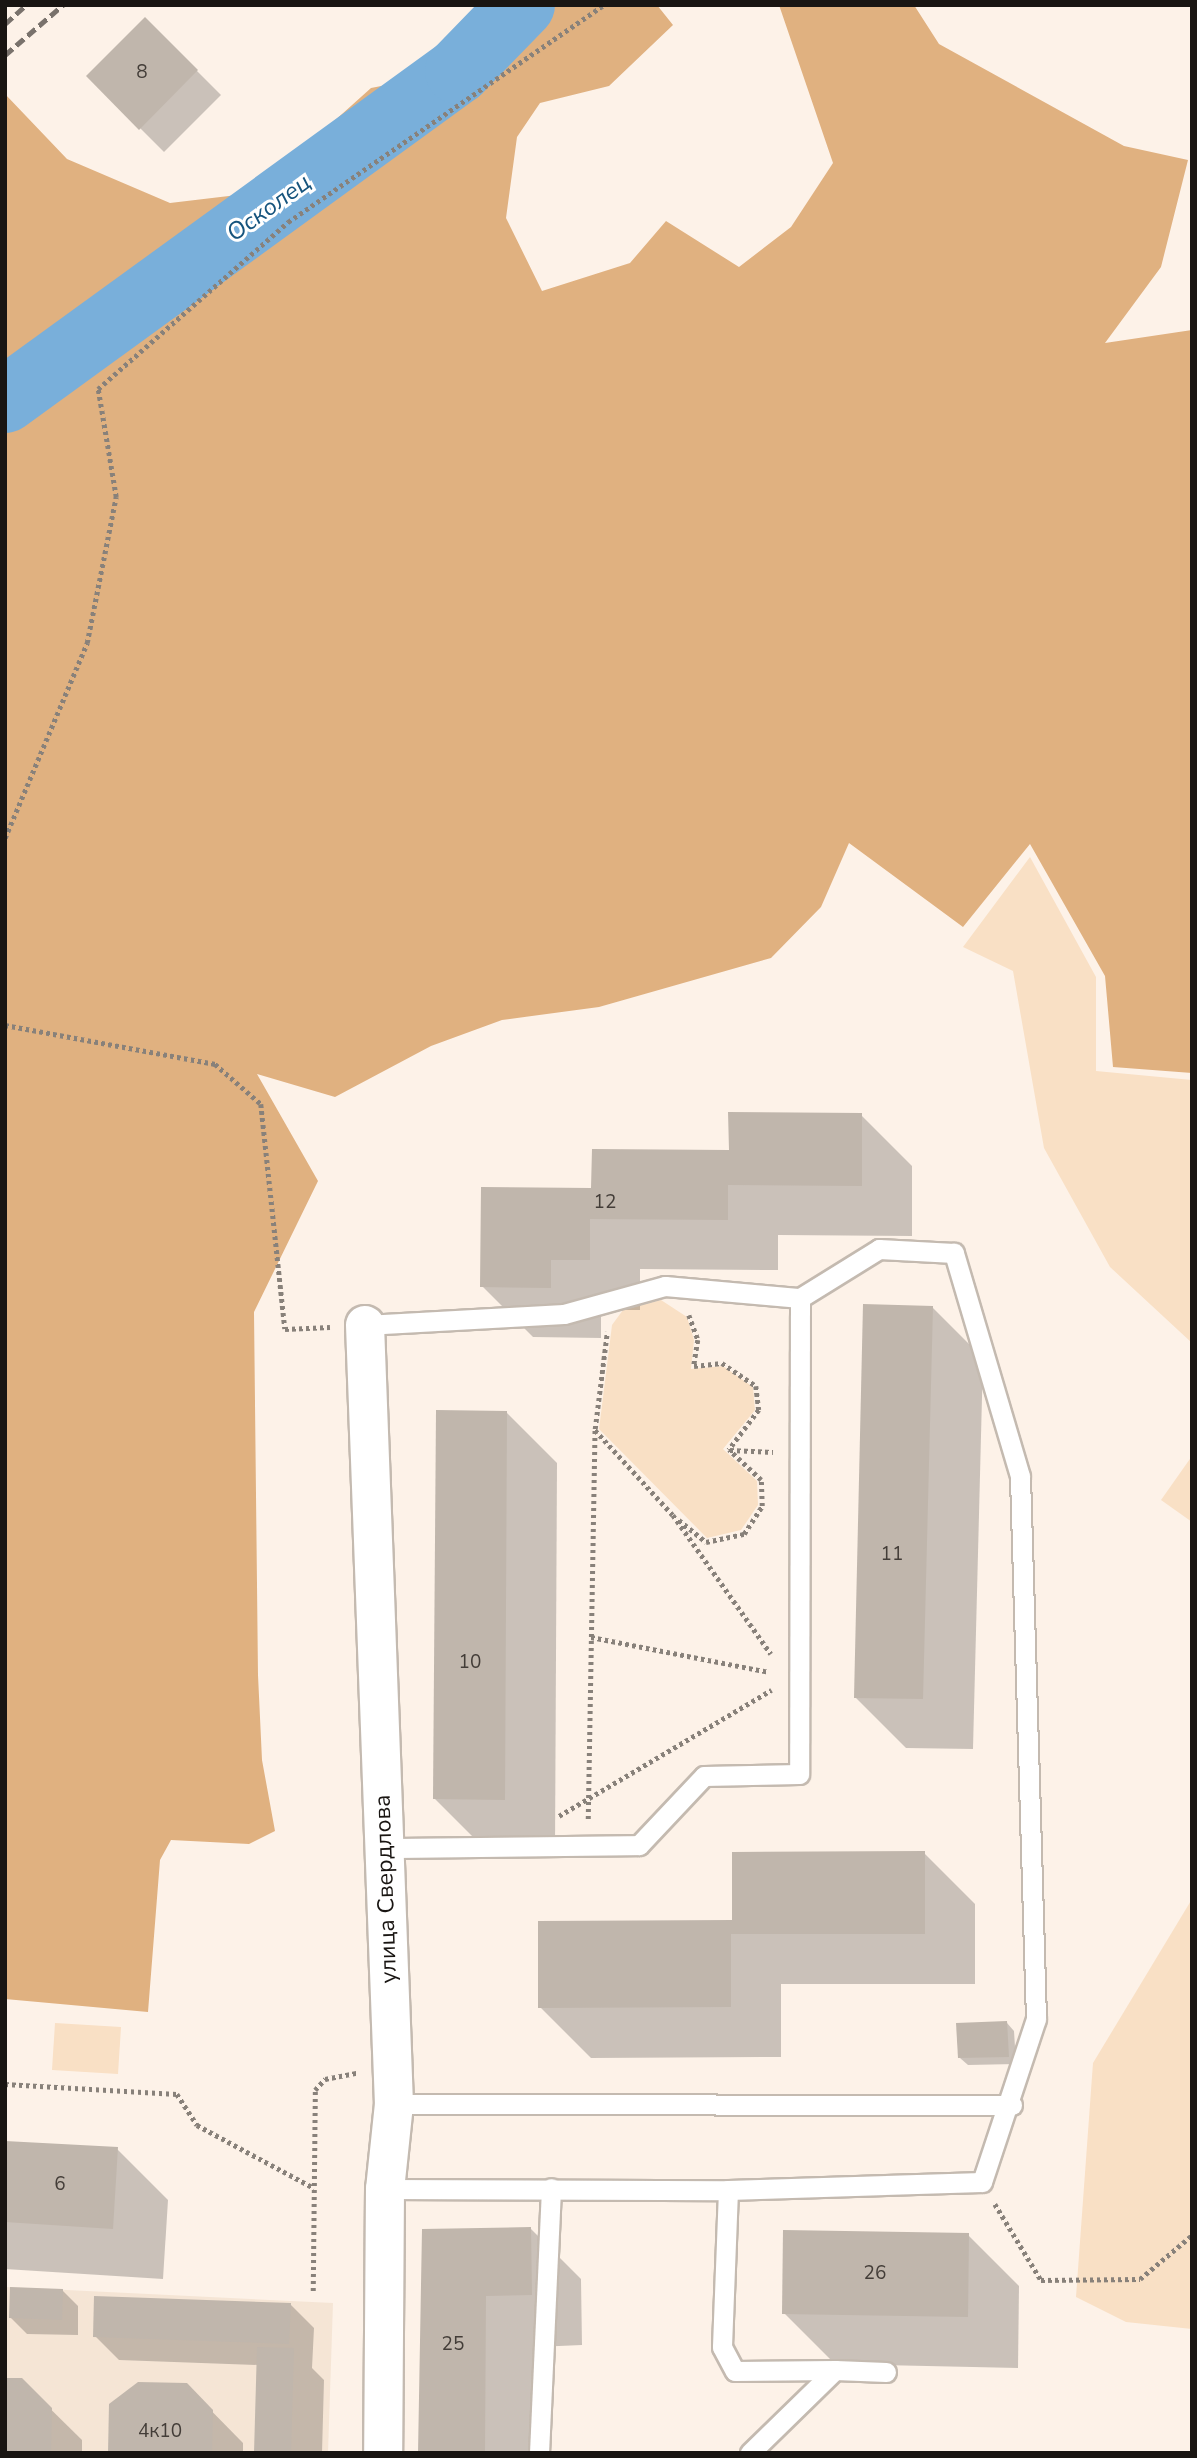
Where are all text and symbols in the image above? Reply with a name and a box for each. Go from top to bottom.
house number: 8 [136,62,148,84]
water label: Осколец [221,168,317,248]
house number: 12 [594,1192,616,1214]
house number: 11 [881,1544,903,1566]
house number: 10 [459,1652,481,1674]
street label: улица Свердлова [369,1794,403,1984]
house number: 6 [54,2174,66,2196]
house number: 26 [864,2263,886,2285]
house number: 25 [442,2334,464,2356]
house number: 4к10 [138,2421,182,2443]

